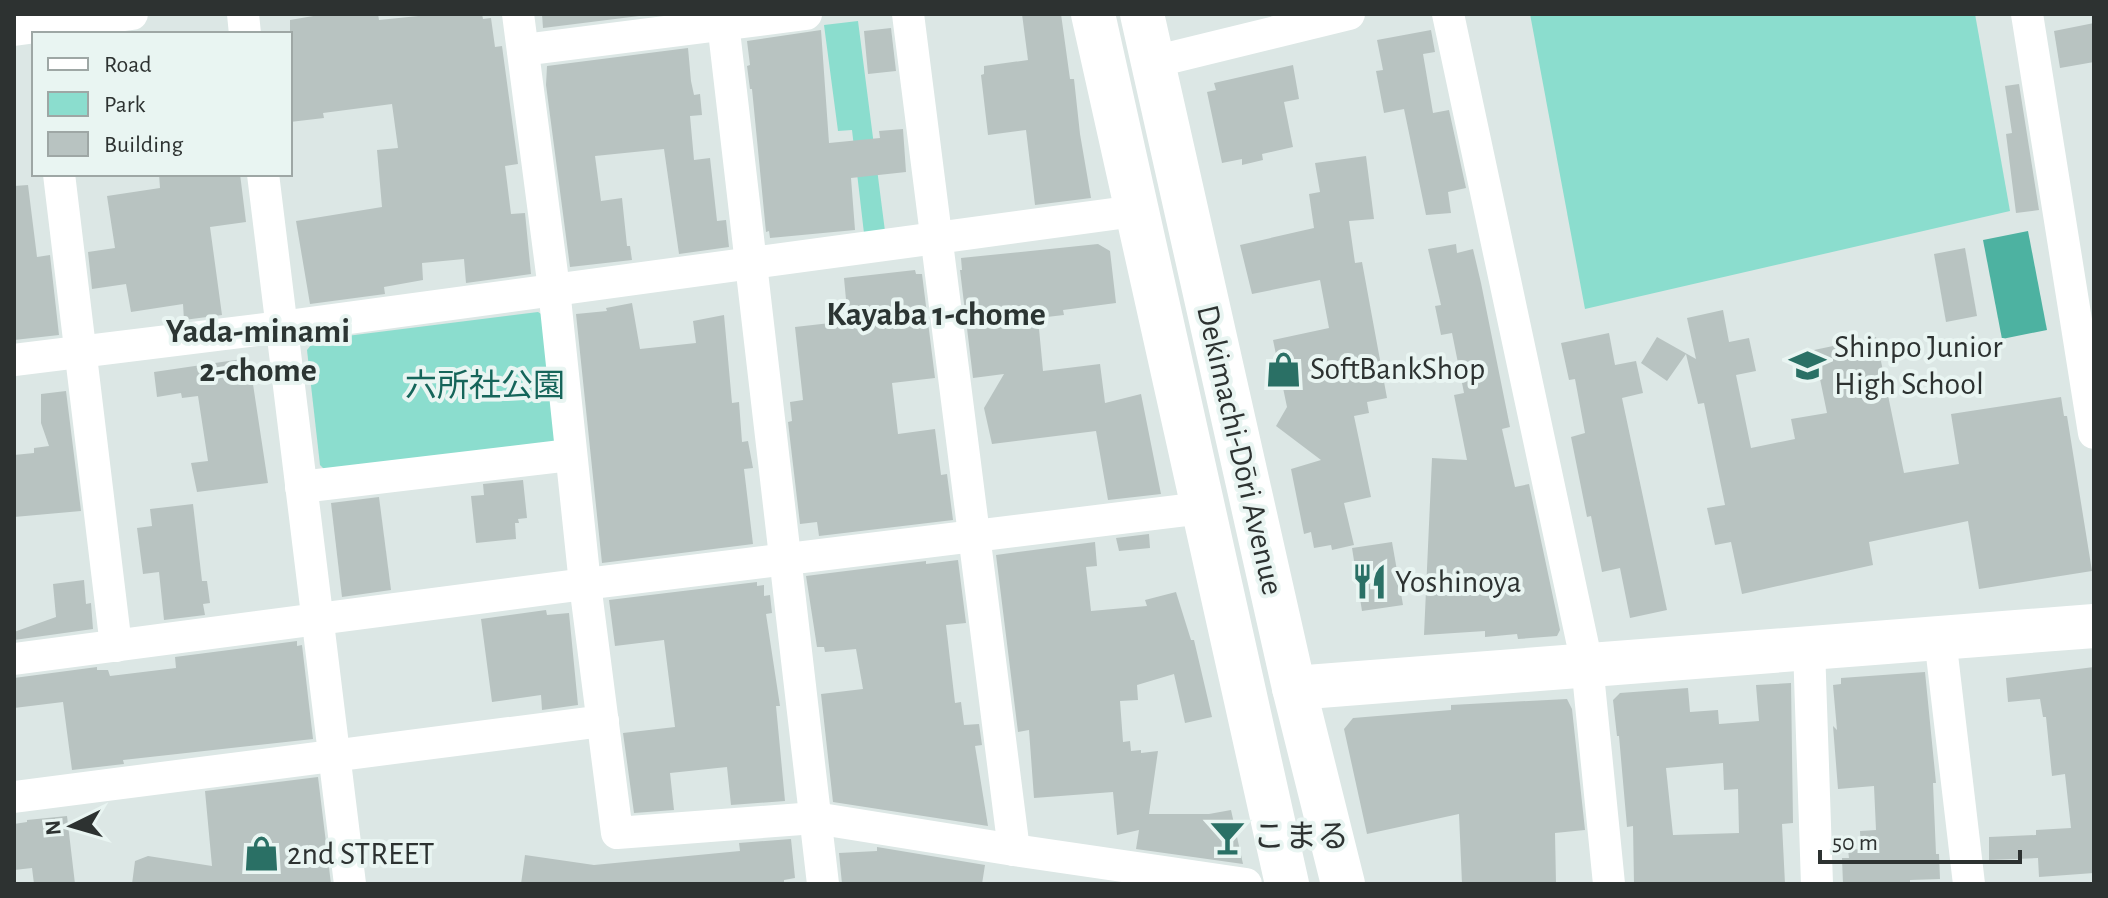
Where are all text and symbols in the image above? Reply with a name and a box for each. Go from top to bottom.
legend [32,32,292,176]
text: Road [104,53,152,77]
text: Park [104,93,145,117]
text: Building [104,133,183,157]
district label: Kayaba 1-chome [826,298,1046,332]
street label: Dekimachi-Dōri Avenue [1191,302,1289,598]
district label: Yada-minami 2-chome [166,315,350,388]
place label: Shinpo Junior High School [1834,331,2003,400]
school or university icon: Shinpo Junior High School [1789,346,1827,384]
shop icon: SoftBankShop [1265,350,1303,388]
place label: SoftBankShop [1310,353,1485,385]
park label: 六所社公園 [405,369,565,402]
restaurant icon: Yoshinoya [1350,563,1388,601]
place label: Yoshinoya [1395,566,1522,598]
north arrow [32,786,112,866]
scale bar [1820,814,2020,864]
bar icon: こまる [1208,818,1246,856]
text: N [41,819,65,836]
place label: こまる [1253,821,1349,853]
text: 50 m [1832,831,1878,855]
shop icon: 2nd STREET [242,835,280,873]
place label: 2nd STREET [287,838,435,870]

